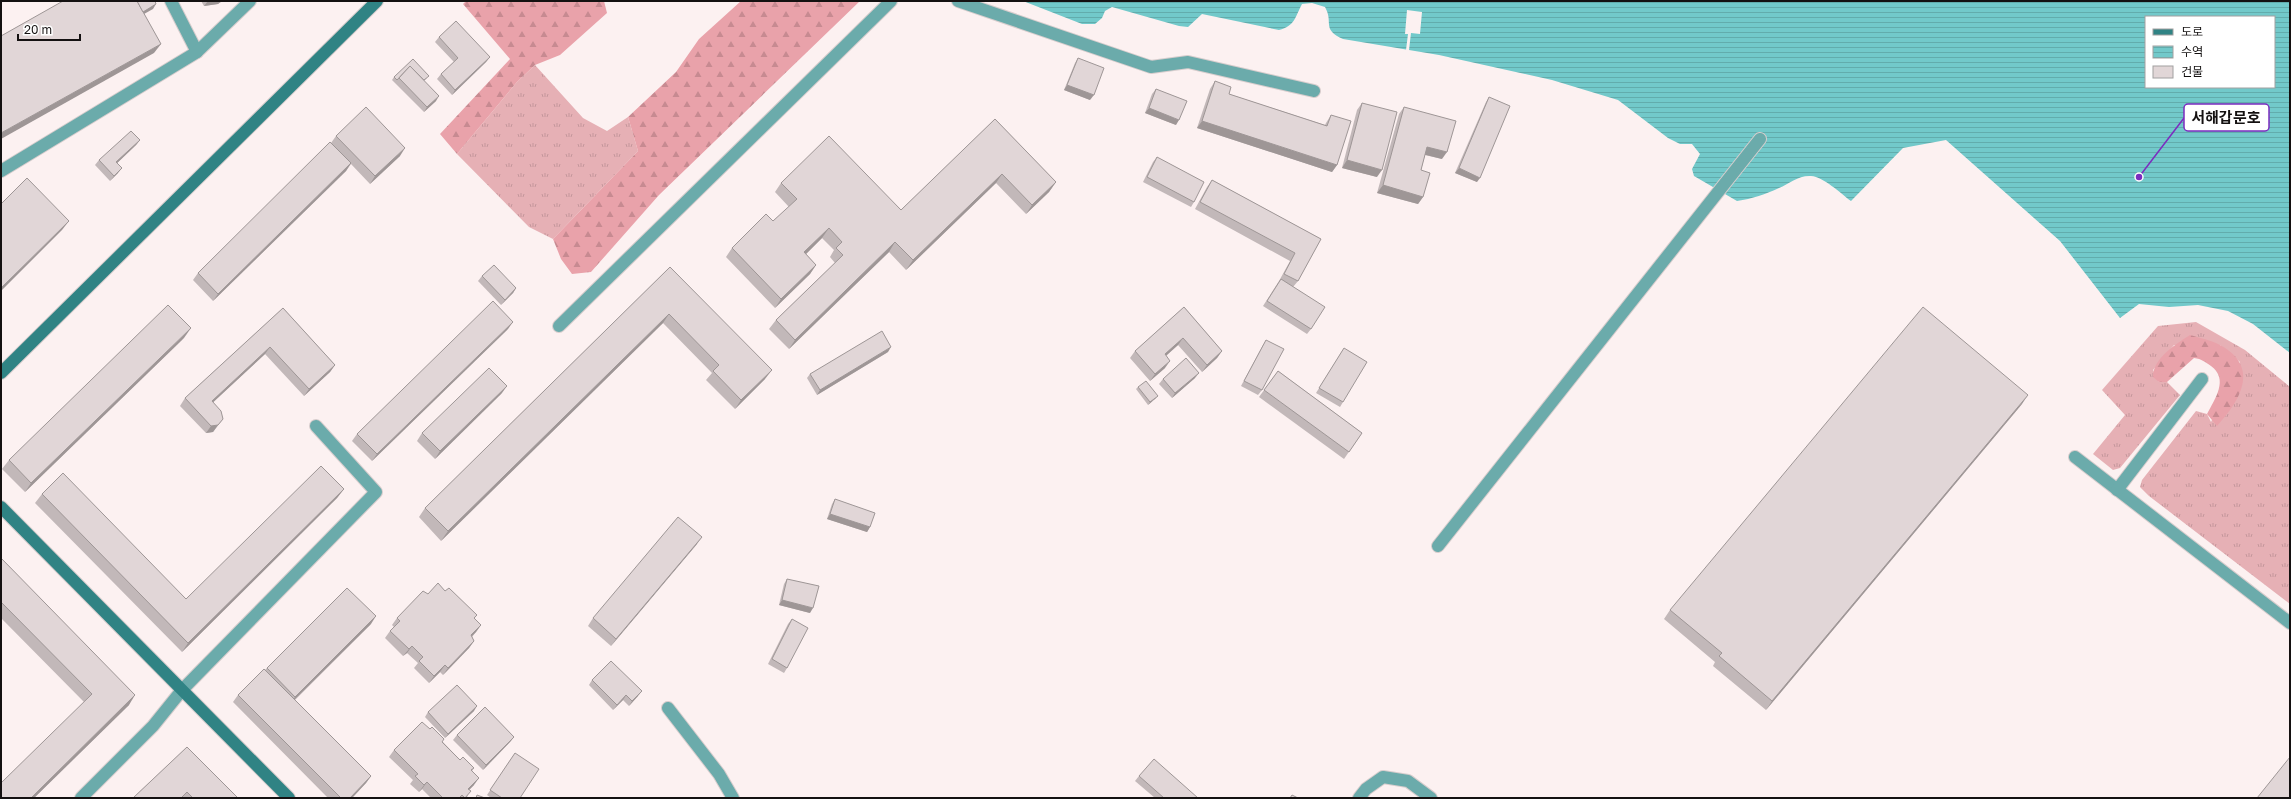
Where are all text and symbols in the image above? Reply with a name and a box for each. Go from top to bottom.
scale bar [18,16,80,42]
legend [2145,16,2275,88]
text: 20 m [24,22,52,37]
text: 도로 [2181,24,2203,39]
text: 수역 [2181,44,2203,59]
text: 건물 [2181,64,2203,79]
callout: 서해갑문호 [2184,104,2269,131]
text: 서해갑문호 [2191,108,2261,126]

